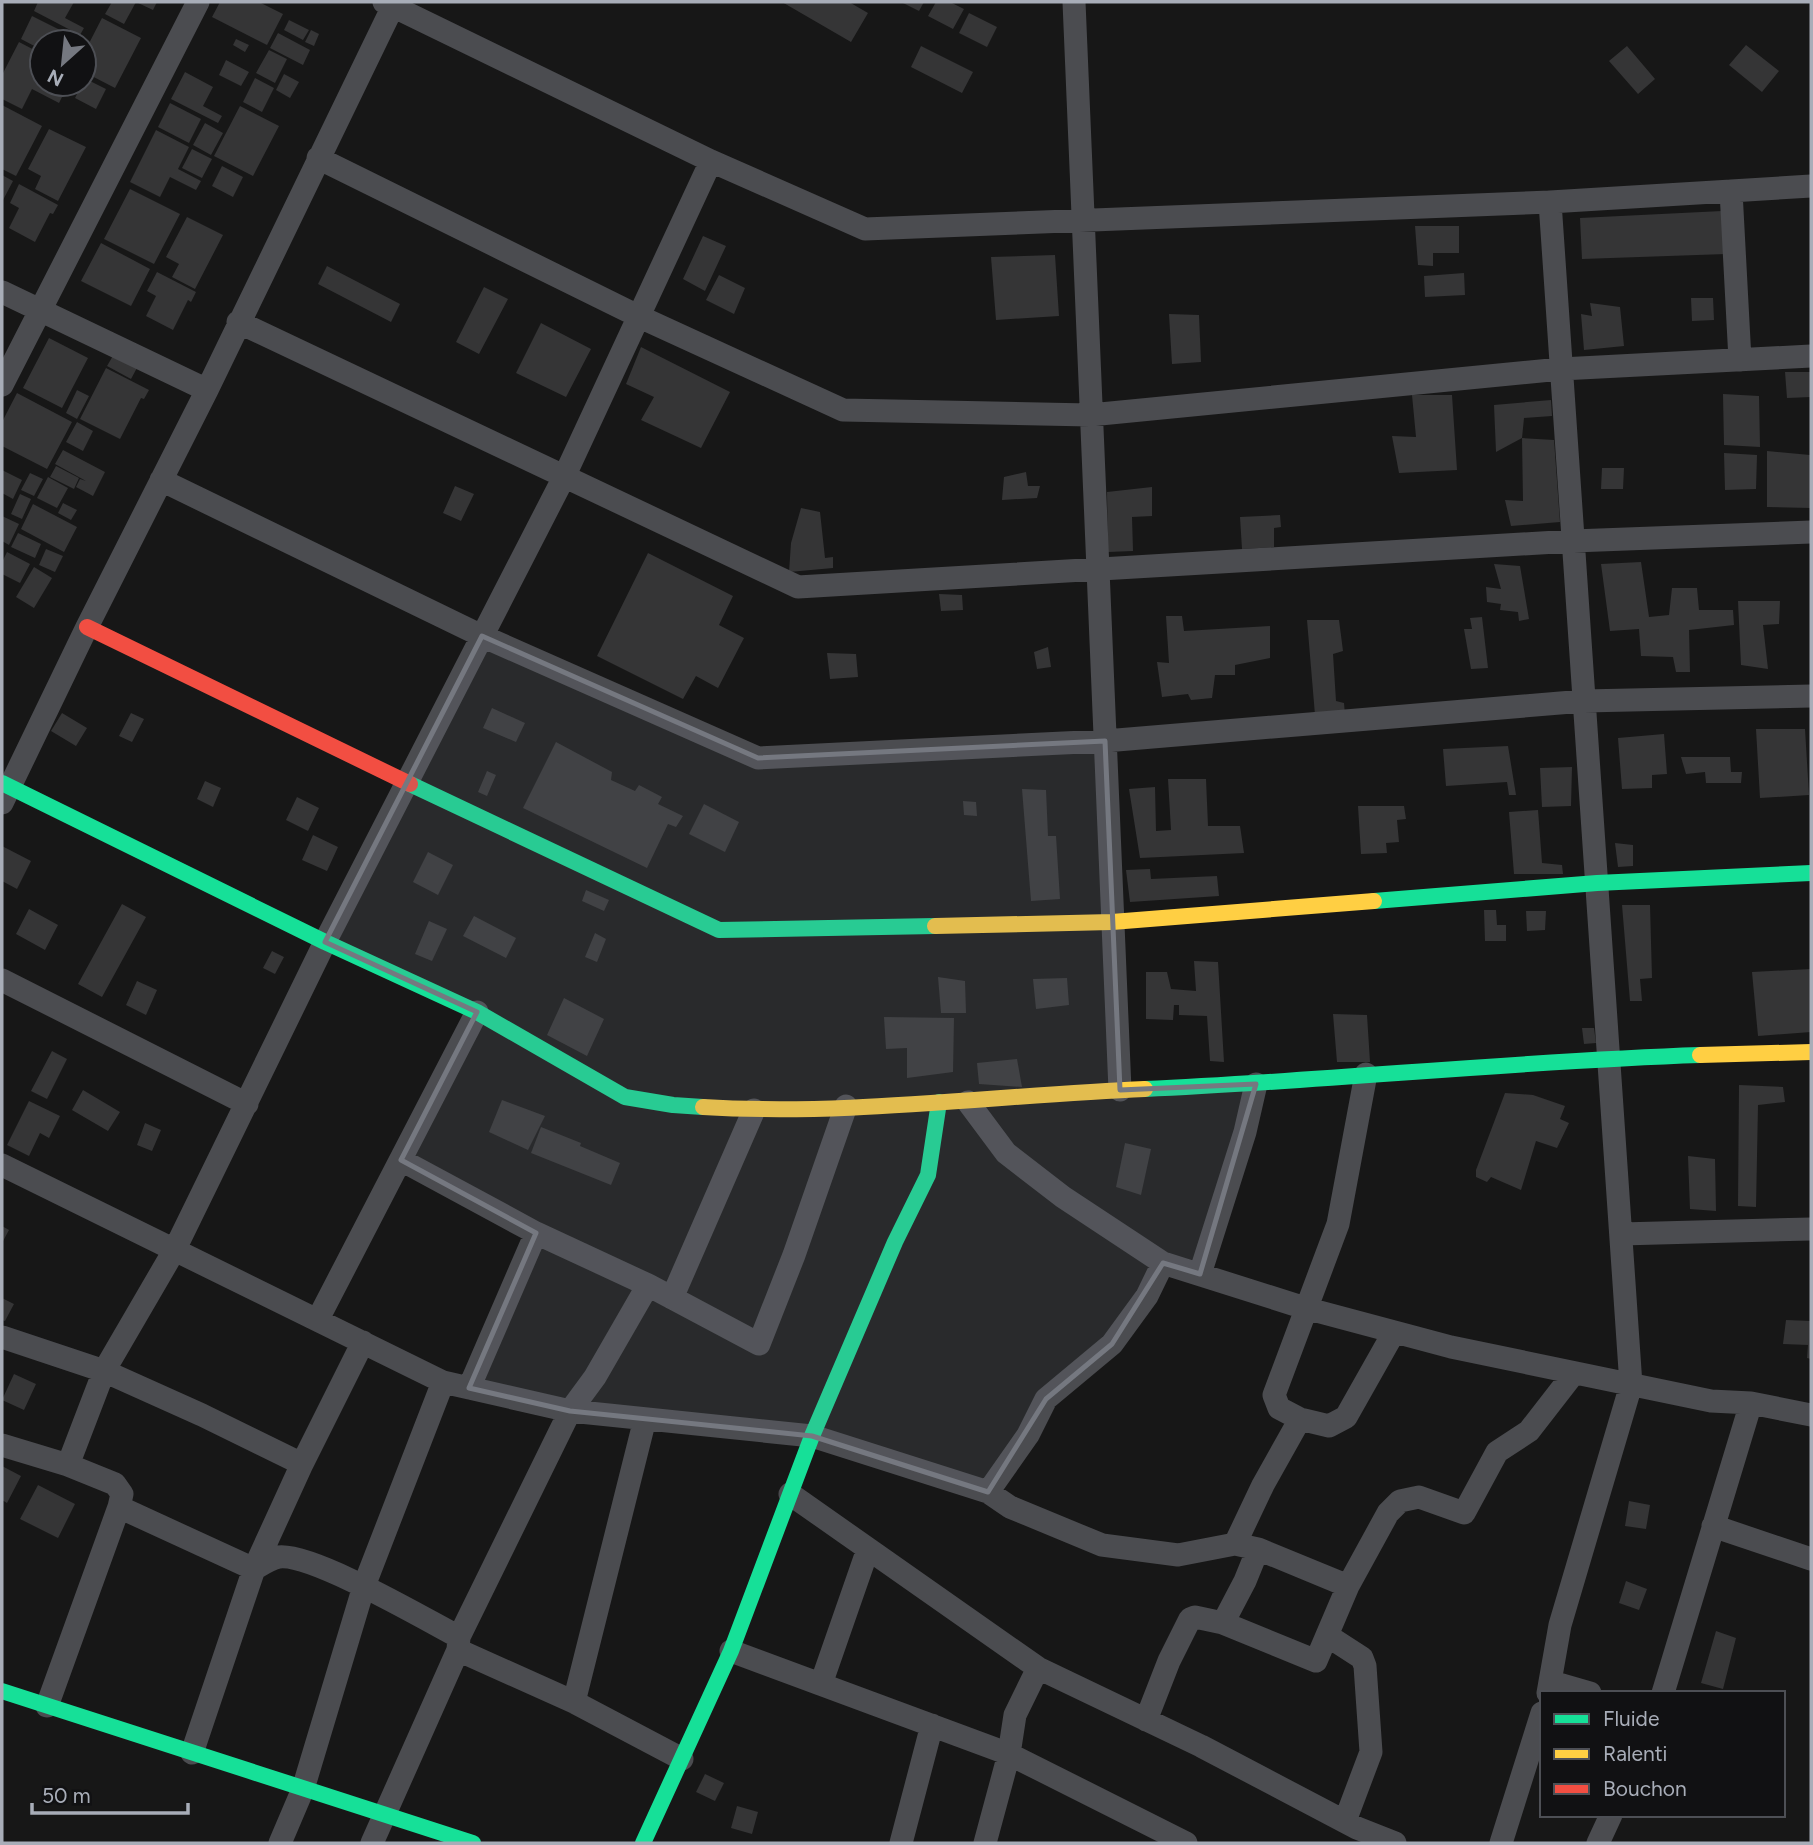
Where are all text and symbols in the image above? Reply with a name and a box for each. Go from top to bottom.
north arrow [28,28,98,98]
text: N [44,64,67,91]
legend [1540,1691,1785,1817]
text: Fluide [1603,1706,1659,1731]
text: Ralenti [1603,1741,1667,1766]
scale bar [32,1772,187,1816]
text: Bouchon [1603,1776,1687,1801]
text: 50 m [42,1783,91,1808]

